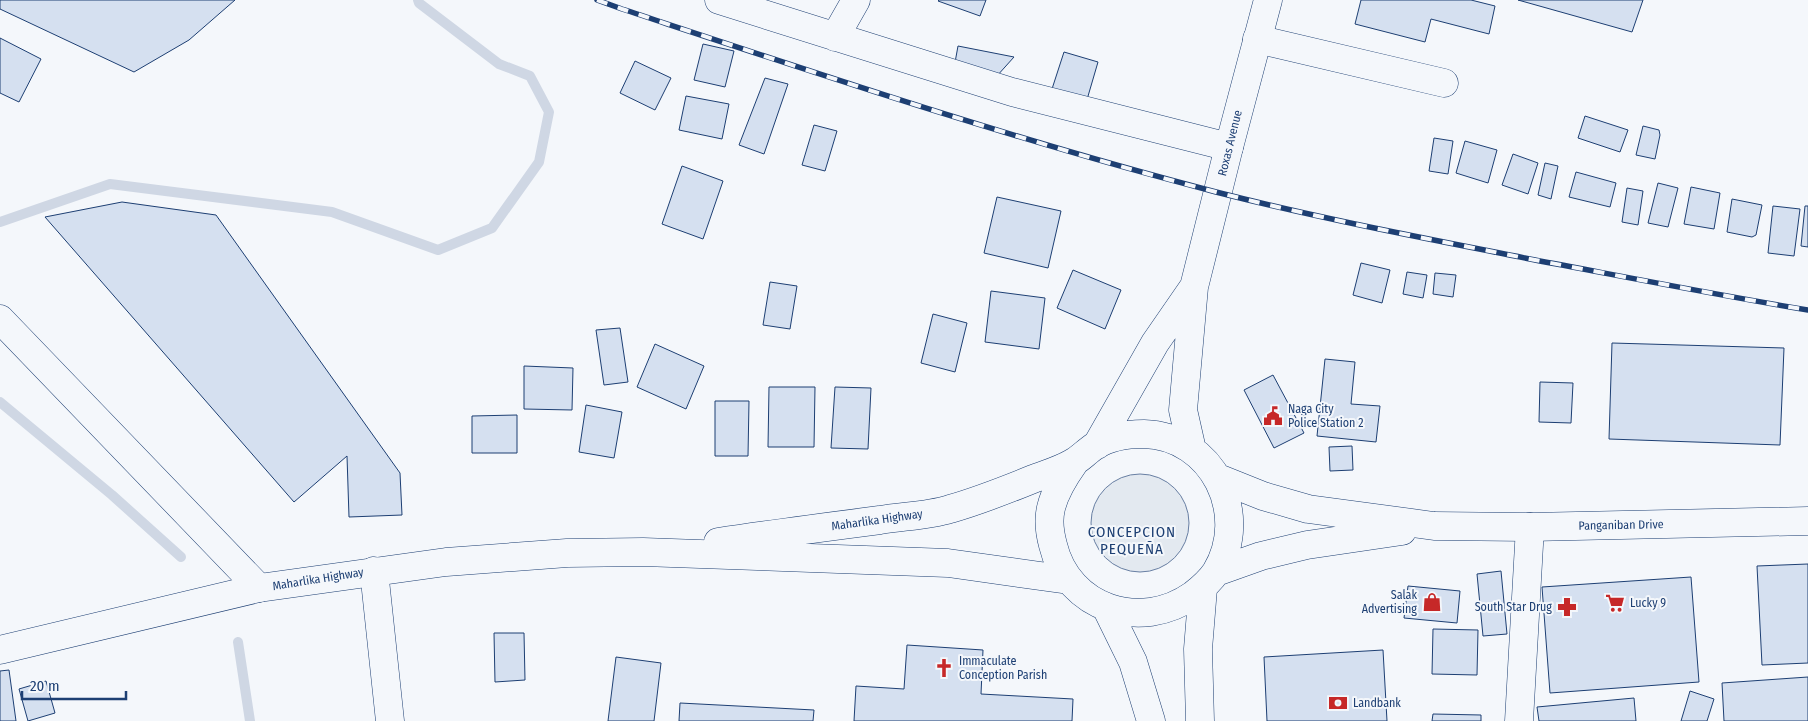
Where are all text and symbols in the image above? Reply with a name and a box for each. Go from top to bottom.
street label: Roxas Avenue [1215,109,1245,177]
place label: Naga City Police Station 2 [1288,402,1363,430]
public building icon: Naga City Police Station 2 [1262,405,1284,427]
street label: Maharlika Highway [830,507,924,533]
street label: Panganiban Drive [1578,517,1664,533]
district label: CONCEPCION PEQUEÑA [1088,523,1176,558]
street label: Maharlika Highway [271,565,365,593]
place label: Salak Advertising [1362,588,1417,616]
shop icon: Salak Advertising [1421,591,1443,613]
supermarket icon: Lucky 9 [1604,592,1626,614]
pharmacy icon: South Star Drug [1556,596,1578,618]
place label: Lucky 9 [1630,596,1666,610]
place label: South Star Drug [1475,600,1552,614]
place label: Immaculate Conception Parish [959,654,1047,682]
church icon: Immaculate Conception Parish [933,657,955,679]
scale bar [22,668,126,700]
text: 20 m [30,677,60,695]
bank icon: Landbank [1327,692,1349,714]
place label: Landbank [1353,696,1401,710]

